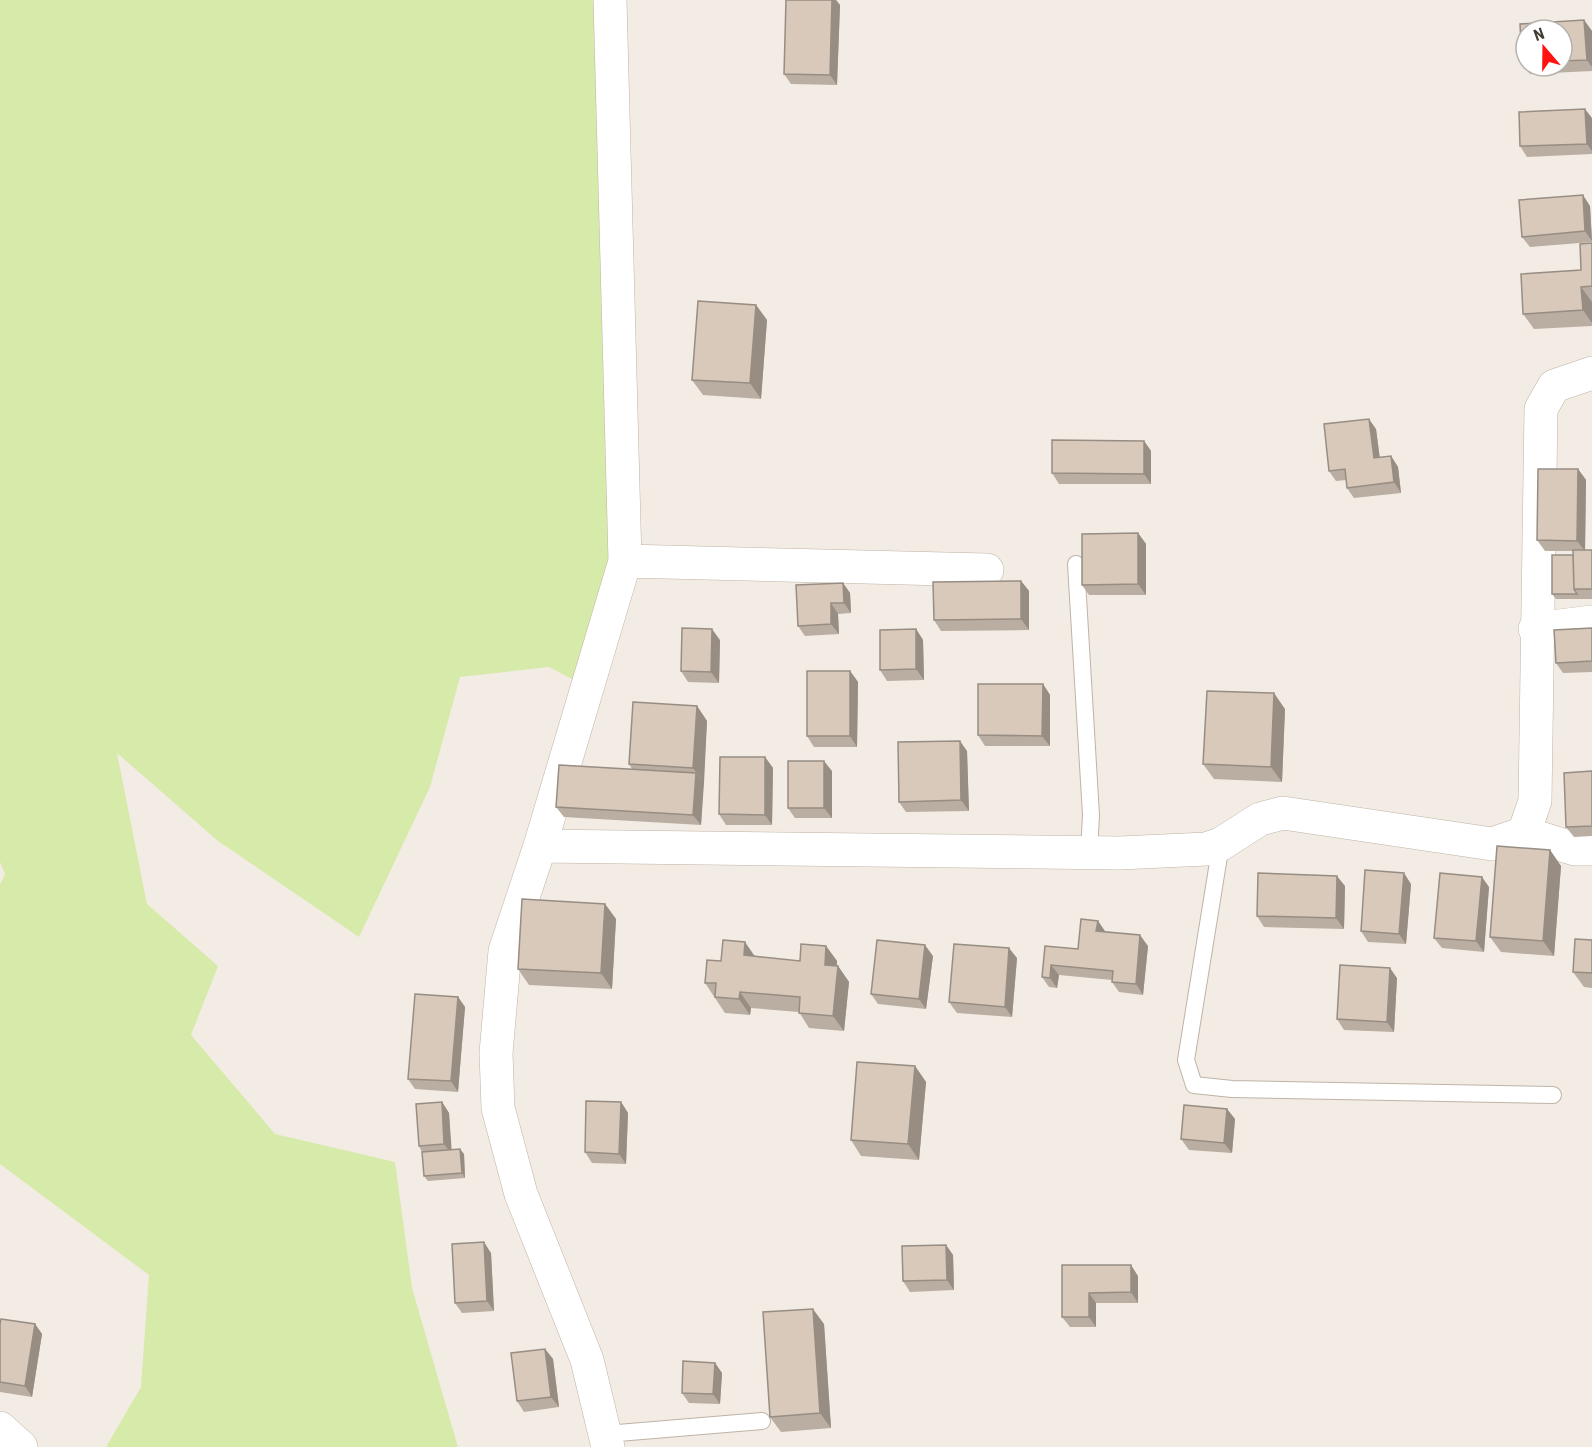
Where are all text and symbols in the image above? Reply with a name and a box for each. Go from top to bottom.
north arrow [1514,18,1574,78]
text: N [1531,24,1547,45]

